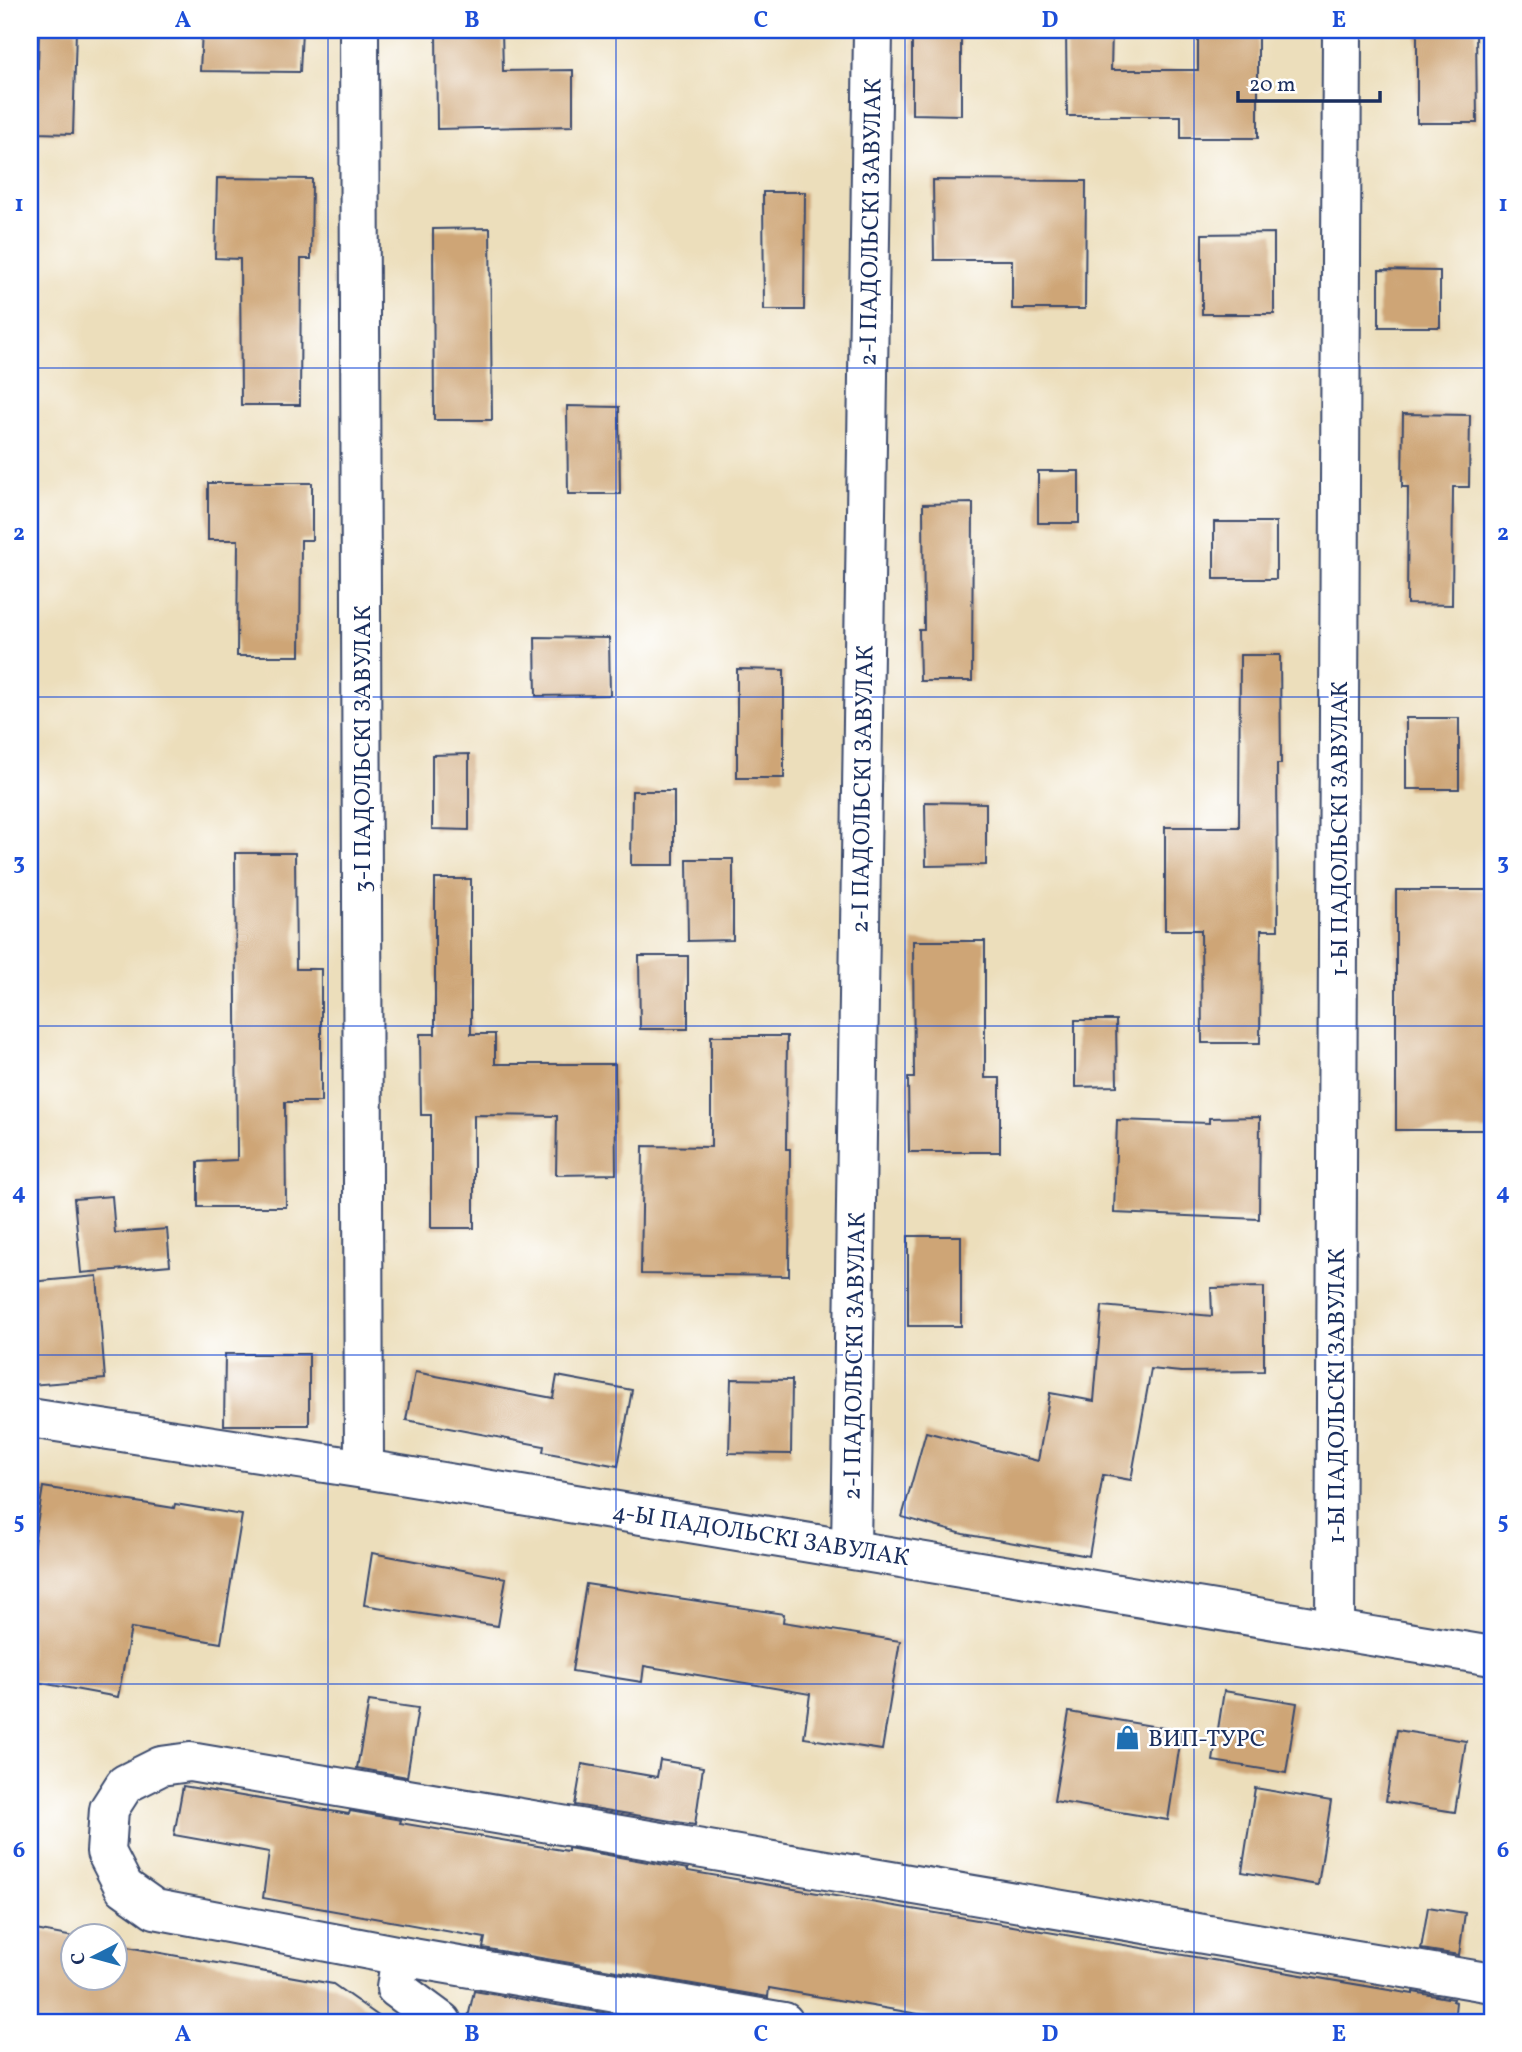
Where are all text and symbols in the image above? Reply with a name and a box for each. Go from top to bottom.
text: A [175,5,191,37]
text: B [464,5,480,37]
text: C [754,5,768,37]
text: D [1042,5,1059,37]
text: E [1332,5,1346,37]
scale bar [1238,60,1380,104]
text: 20 m [1249,71,1295,100]
street label: 2-І ПАДОЛЬСКІ ЗАВУЛАК [852,78,892,366]
text: 1 [14,189,24,221]
text: 1 [1498,189,1508,221]
text: 2 [13,518,25,550]
text: 2 [1497,518,1509,550]
street label: 3-І ПАДОЛЬСКІ ЗАВУЛАК [347,605,381,893]
street label: 2-І ПАДОЛЬСКІ ЗАВУЛАК [844,645,884,933]
street label: 1-Ы ПАДОЛЬСКІ ЗАВУЛАК [1324,681,1358,977]
text: 3 [13,847,25,879]
text: 3 [1497,847,1509,879]
text: 4 [12,1177,26,1209]
text: 4 [1496,1177,1510,1209]
street label: 2-І ПАДОЛЬСКІ ЗАВУЛАК [836,1212,876,1500]
street label: 1-Ы ПАДОЛЬСКІ ЗАВУЛАК [1321,1248,1355,1544]
street label: 4-Ы ПАДОЛЬСКІ ЗАВУЛАК [610,1496,912,1576]
text: 5 [13,1506,25,1538]
text: 5 [1497,1506,1509,1538]
place label: ВИП-ТУРС [1148,1723,1265,1757]
shop icon: ВИП-ТУРС [1114,1724,1142,1752]
text: 6 [13,1835,25,1867]
text: 6 [1497,1835,1509,1867]
north arrow [60,1923,130,1993]
text: С [66,1951,93,1966]
text: A [175,2019,191,2051]
text: B [464,2019,480,2051]
text: C [754,2019,768,2051]
text: D [1042,2019,1059,2051]
text: E [1332,2019,1346,2051]

